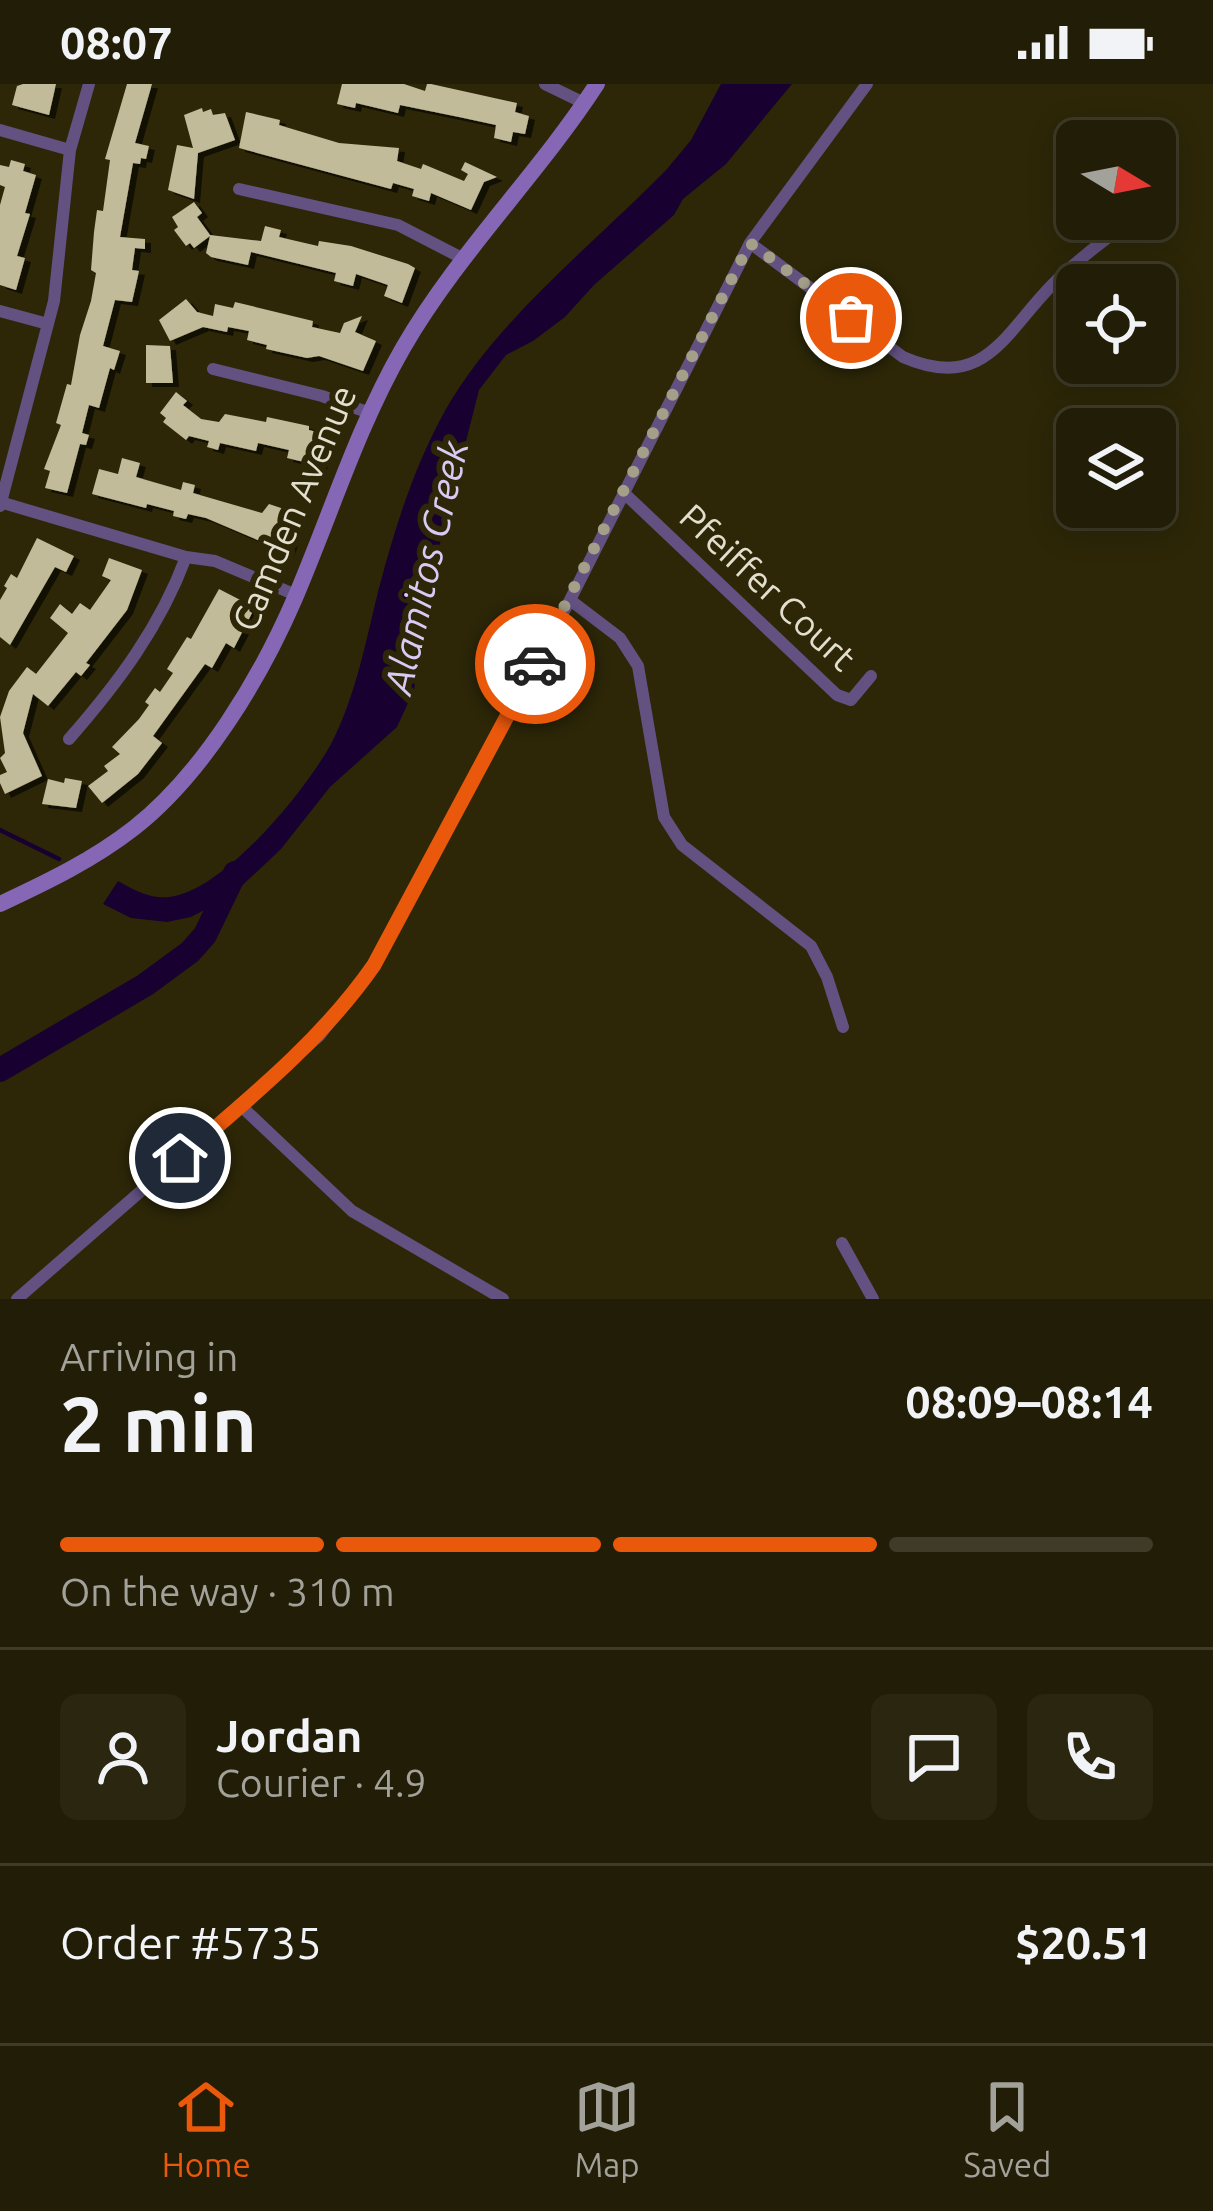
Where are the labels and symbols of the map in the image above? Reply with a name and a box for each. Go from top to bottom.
north arrow [1056,120,1176,240]
pin [800,267,902,369]
street label: Camden Avenue [223,379,364,637]
water label: Alamitos Creek [375,436,476,700]
street label: Pfeiffer Court [672,495,864,678]
courier [475,604,595,724]
pin [129,1107,231,1209]

